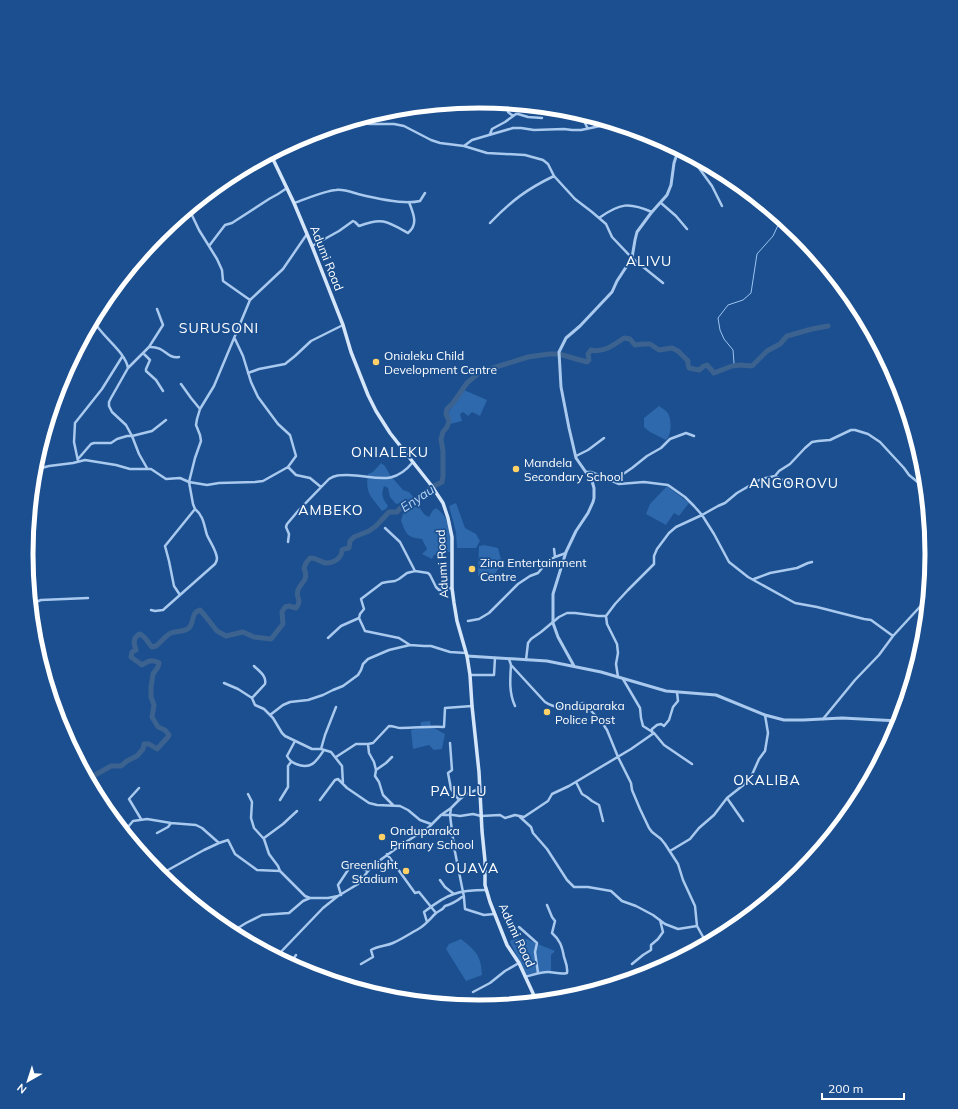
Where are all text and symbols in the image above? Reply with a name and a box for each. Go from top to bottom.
street label: Adumi Road [307,223,347,293]
district label: ALIVU [626,252,672,270]
district label: SURUSONI [179,319,259,337]
place label: Onialeku Child Development Centre [384,348,497,377]
marker: Onialeku Child Development Centre [371,357,381,367]
district label: ONIALEKU [351,443,429,461]
place label: Mandela Secondary School [524,455,623,484]
marker: Mandela Secondary School [511,464,521,474]
district label: ANGOROVU [749,474,839,492]
water label: Enyau [397,481,437,515]
district label: AMBEKO [298,501,364,519]
street label: Adumi Road [433,529,451,599]
place label: Zina Entertainment Centre [480,555,586,584]
marker: Zina Entertainment Centre [467,564,477,574]
place label: Onduparaka Police Post [555,698,625,727]
marker: Onduparaka Police Post [542,707,552,717]
district label: OKALIBA [733,771,801,789]
district label: PAJULU [431,782,488,800]
place label: Onduparaka Primary School [390,823,474,852]
marker: Onduparaka Primary School [377,832,387,842]
place label: Greenlight Stadium [341,857,398,886]
district label: OUAVA [445,859,499,877]
marker: Greenlight Stadium [401,866,411,876]
street label: Adumi Road [496,901,538,969]
north arrow [8,1061,48,1101]
scale bar [822,1075,904,1101]
text: N [14,1081,29,1097]
text: 200 m [828,1081,863,1096]

